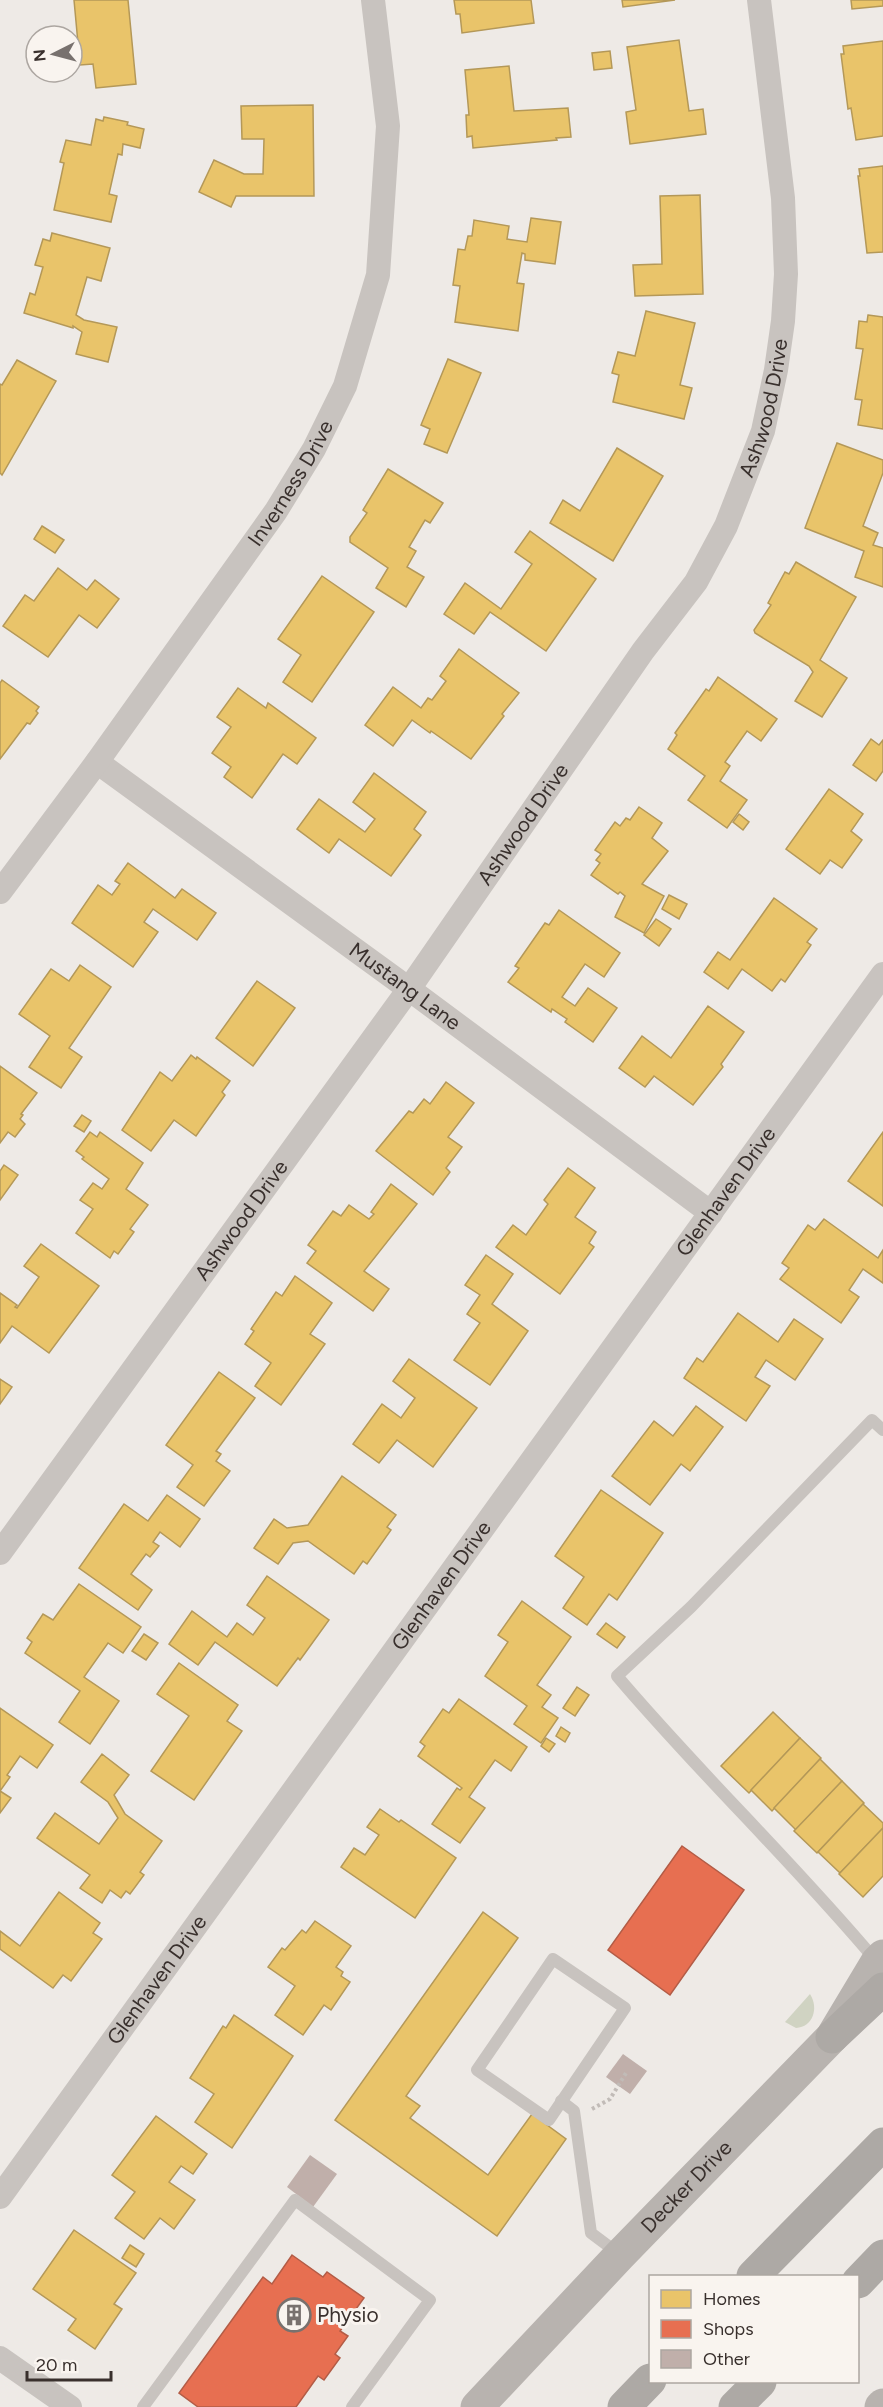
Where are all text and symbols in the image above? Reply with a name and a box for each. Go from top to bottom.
north arrow [24,24,84,84]
text: N [29,48,50,63]
street label: Ashwood Drive [733,337,792,480]
street label: Inverness Drive [242,416,338,551]
street label: Ashwood Drive [472,758,573,890]
street label: Mustang Lane [345,937,466,1035]
street label: Glenhaven Drive [670,1122,781,1261]
street label: Ashwood Drive [189,1155,293,1285]
street label: Glenhaven Drive [386,1516,496,1655]
street label: Glenhaven Drive [101,1910,212,2049]
street label: Decker Drive [635,2135,737,2238]
legend [649,2275,859,2383]
text: Homes [703,2288,761,2310]
building icon: Physio [276,2297,312,2333]
place label: Physio [317,2302,379,2327]
text: Shops [703,2318,754,2340]
scale bar [27,2344,111,2382]
text: Other [703,2348,750,2370]
text: 20 m [36,2354,77,2376]

